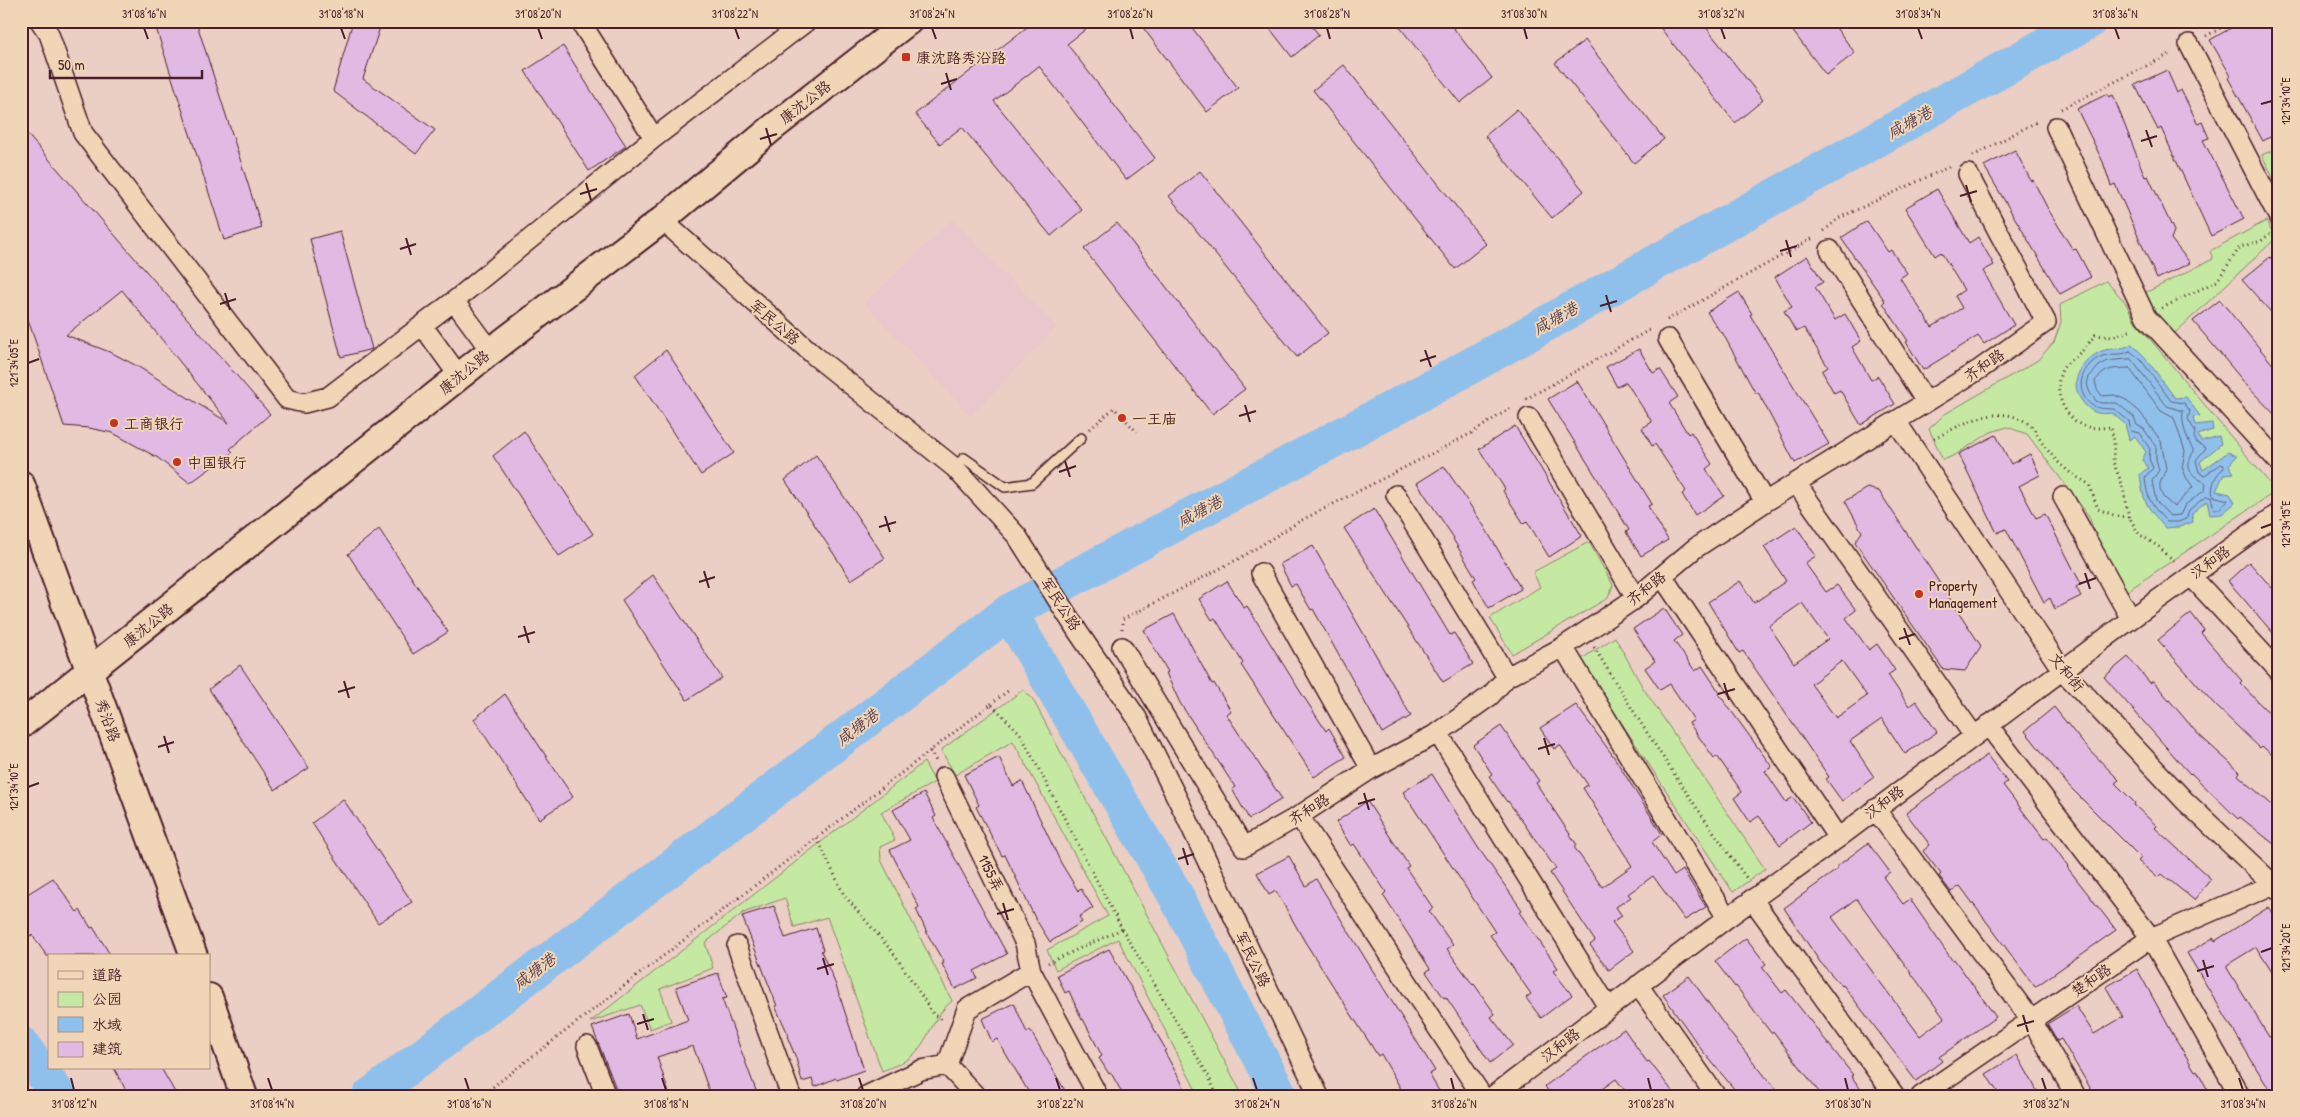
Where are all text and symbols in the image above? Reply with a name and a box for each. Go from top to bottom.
text: 31°08'16"N [122,5,166,22]
text: 31°08'18"N [319,5,363,22]
text: 31°08'20"N [515,5,561,22]
text: 31°08'22"N [712,5,758,22]
text: 31°08'24"N [909,5,955,22]
text: 31°08'26"N [1107,5,1153,22]
text: 31°08'28"N [1304,5,1350,22]
text: 31°08'30"N [1501,5,1547,22]
text: 31°08'32"N [1698,5,1744,22]
text: 31°08'34"N [1896,5,1940,22]
text: 31°08'36"N [2092,5,2138,22]
place label: 康沈路秀沿路 [916,47,1006,68]
scale bar [50,48,202,80]
marker: 康沈路秀沿路 [900,51,912,63]
text: 50 m [58,54,85,75]
street label: 康沈公路 [775,75,835,129]
text: 121°34'10"E [2277,76,2294,125]
water label: 咸塘港 [1883,100,1937,143]
street label: 军民公路 [745,294,805,350]
water label: 咸塘港 [1529,296,1583,339]
text: 121°34'05"E [5,338,22,387]
street label: 齐和路 [1959,344,2009,386]
street label: 康沈公路 [434,345,494,399]
place label: 一王庙 [1132,408,1177,429]
marker: 一王庙 [1116,412,1128,424]
place label: 工商银行 [124,413,184,434]
marker: 工商银行 [108,417,120,429]
place label: 中国银行 [187,452,247,473]
marker: 中国银行 [171,456,183,468]
water label: 咸塘港 [1173,489,1227,532]
text: 121°34'15"E [2277,500,2294,548]
street label: 汉和路 [2186,540,2234,584]
street label: 齐和路 [1622,566,1670,610]
street label: 军民公路 [1036,573,1086,635]
place label: Property Management [1929,575,1998,613]
marker: Property Management [1913,588,1925,600]
street label: 康沈公路 [118,598,178,652]
street label: 文和街 [2045,648,2089,696]
street label: 秀沿路 [90,695,126,745]
water label: 咸塘港 [831,703,884,750]
text: 121°34'10"E [5,762,22,811]
street label: 汉和路 [1860,780,1908,824]
street label: 齐和路 [1284,788,1334,830]
street label: 1155弄 [973,851,1009,895]
text: 121°34'20"E [2277,923,2294,972]
street label: 军民公路 [1230,927,1276,991]
water label: 咸塘港 [508,947,561,994]
legend [48,954,210,1070]
street label: 楚和路 [2067,958,2115,1002]
text: 道路 [92,964,122,985]
text: 公园 [92,988,122,1009]
text: 水域 [92,1014,122,1035]
street label: 汉和路 [1536,1023,1584,1067]
text: 建筑 [92,1038,122,1059]
text: 31°08'12"N [51,1095,97,1112]
text: 31°08'14"N [250,1095,294,1112]
text: 31°08'16"N [447,1095,491,1112]
text: 31°08'18"N [644,1095,688,1112]
text: 31°08'20"N [840,1095,886,1112]
text: 31°08'22"N [1037,1095,1083,1112]
text: 31°08'24"N [1234,1095,1280,1112]
text: 31°08'26"N [1431,1095,1477,1112]
text: 31°08'28"N [1628,1095,1674,1112]
text: 31°08'30"N [1825,1095,1871,1112]
text: 31°08'32"N [2023,1095,2069,1112]
text: 31°08'34"N [2221,1095,2265,1112]

